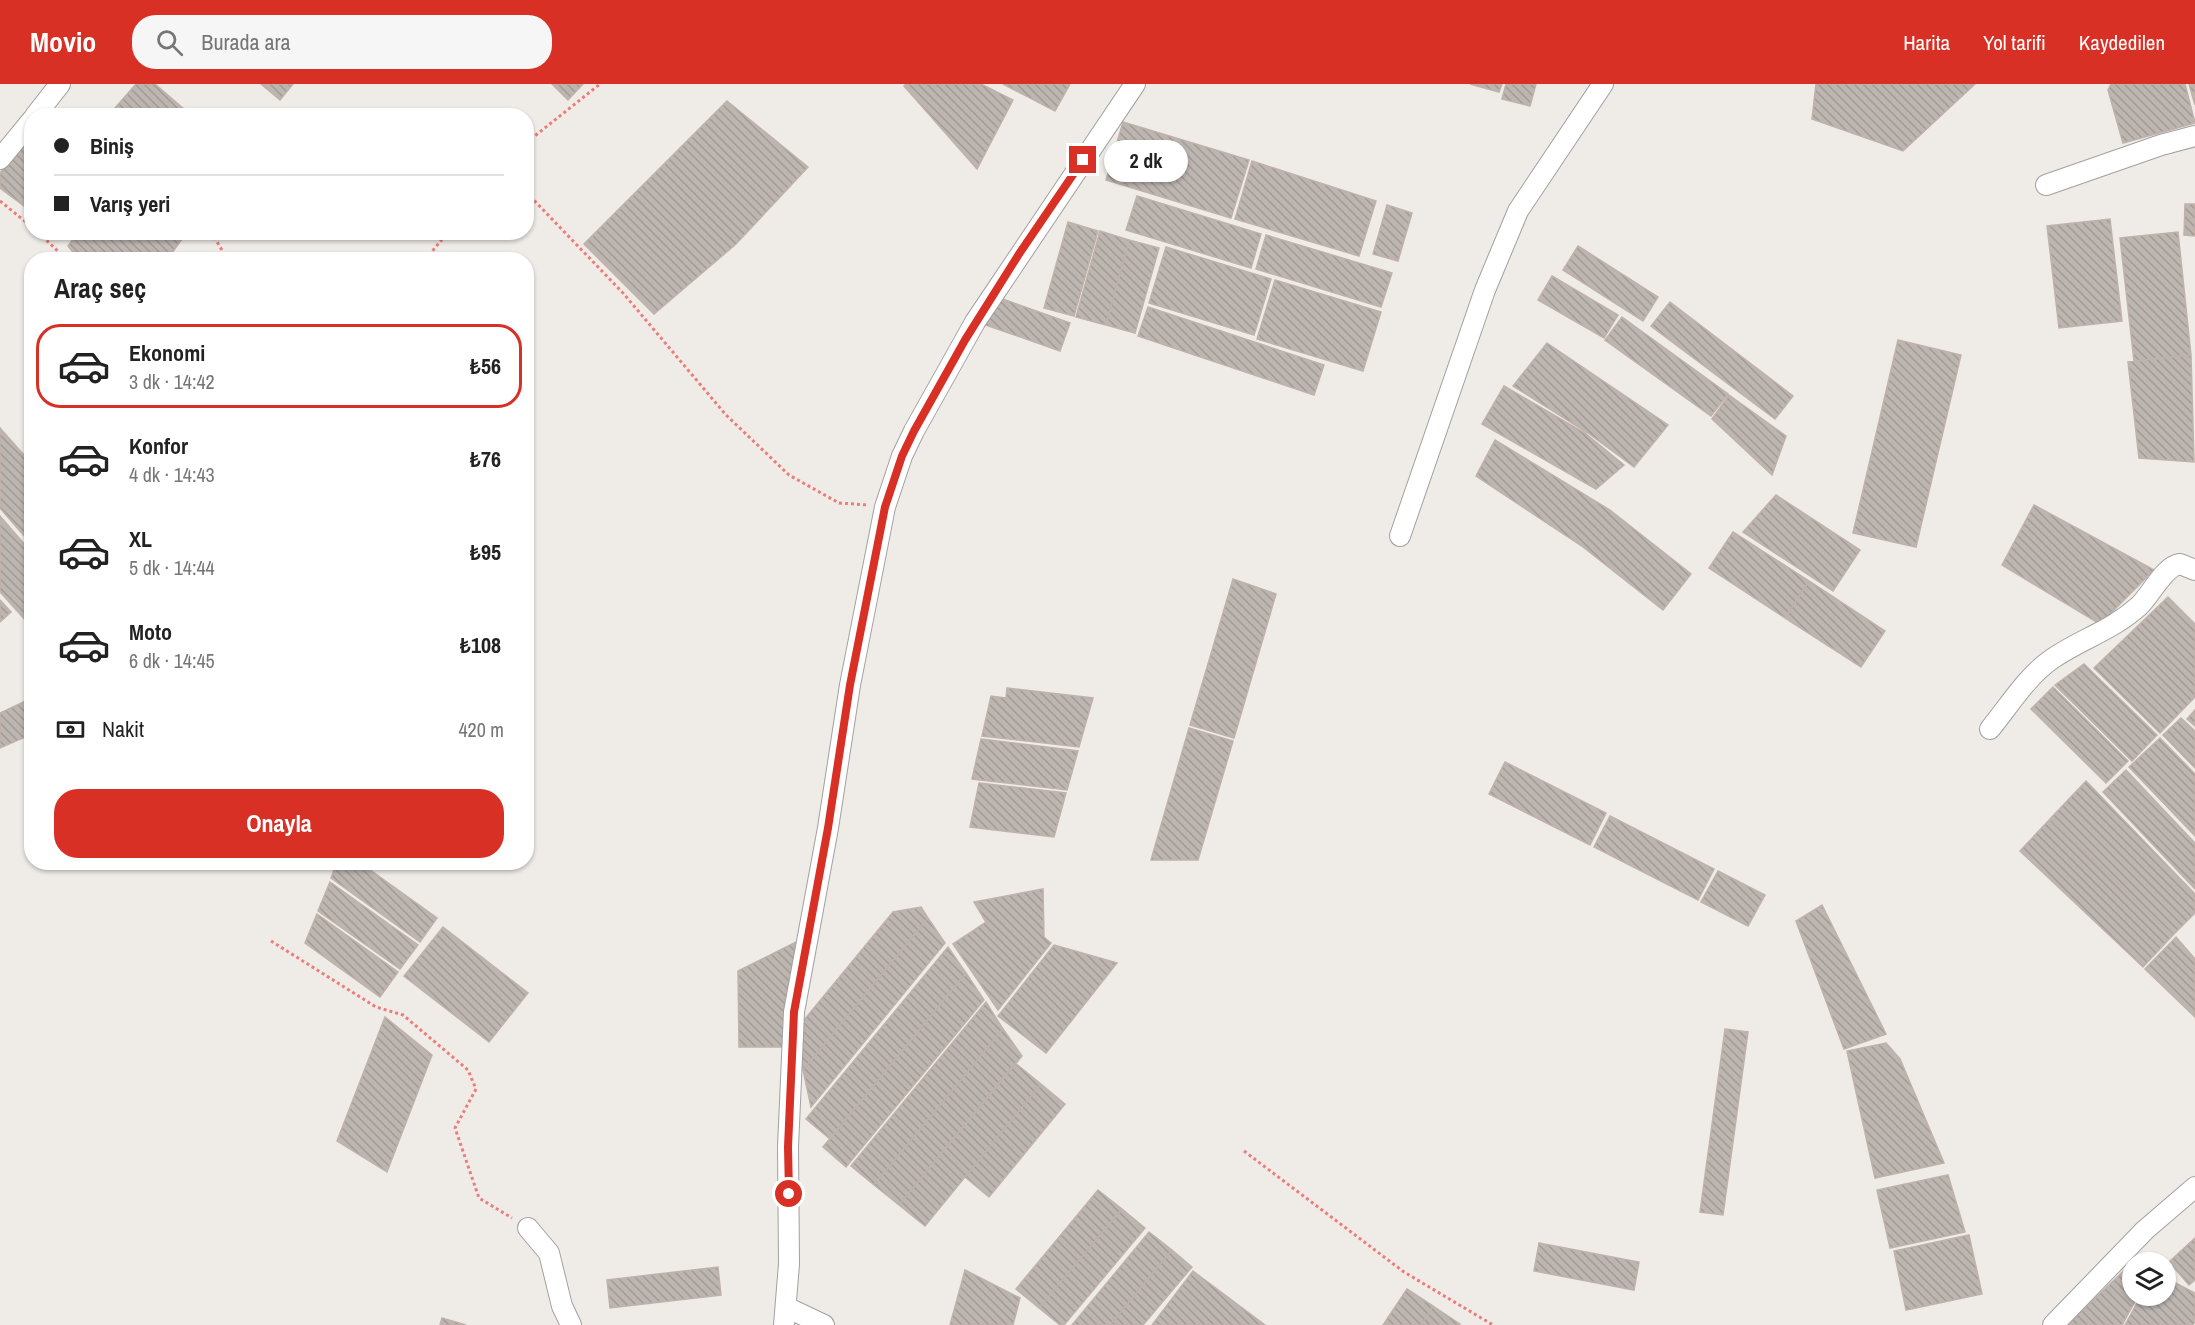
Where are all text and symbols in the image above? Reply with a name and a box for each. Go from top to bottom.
search box [132,15,552,69]
text: Movio [30,23,96,61]
icon: search [153,26,186,59]
text: Burada ara [201,27,291,57]
text: Harita [1903,28,1950,57]
text: Yol tarifi [1983,28,2046,57]
text: Kaydedilen [2079,28,2165,57]
text: Biniş [90,131,134,161]
callout: 2 dk [1104,139,1188,181]
route end [1069,146,1096,173]
text: 2 dk [1130,147,1162,174]
text: Varış yeri [90,189,170,219]
text: Araç seç [54,270,146,306]
text: Ekonomi [129,338,205,368]
icon: car [57,339,111,393]
text: ₺56 [470,351,501,381]
text: 3 dk · 14:42 [129,368,215,395]
text: Konfor [129,431,188,461]
icon: car [57,432,111,486]
text: ₺76 [470,444,501,474]
text: 4 dk · 14:43 [129,461,215,488]
text: XL [129,524,152,554]
icon: car [57,525,111,579]
text: ₺95 [470,537,501,567]
text: 5 dk · 14:44 [129,554,215,581]
text: Moto [129,617,172,647]
icon: car [57,618,111,672]
text: ₺108 [460,630,501,660]
text: 6 dk · 14:45 [129,647,215,674]
icon: cash [54,713,87,746]
text: Nakit [102,714,144,744]
text: 420 m [458,716,504,743]
button: Onayla [54,789,504,858]
route start [775,1180,802,1207]
map controls [2122,1252,2176,1306]
button: layers [2122,1252,2176,1306]

